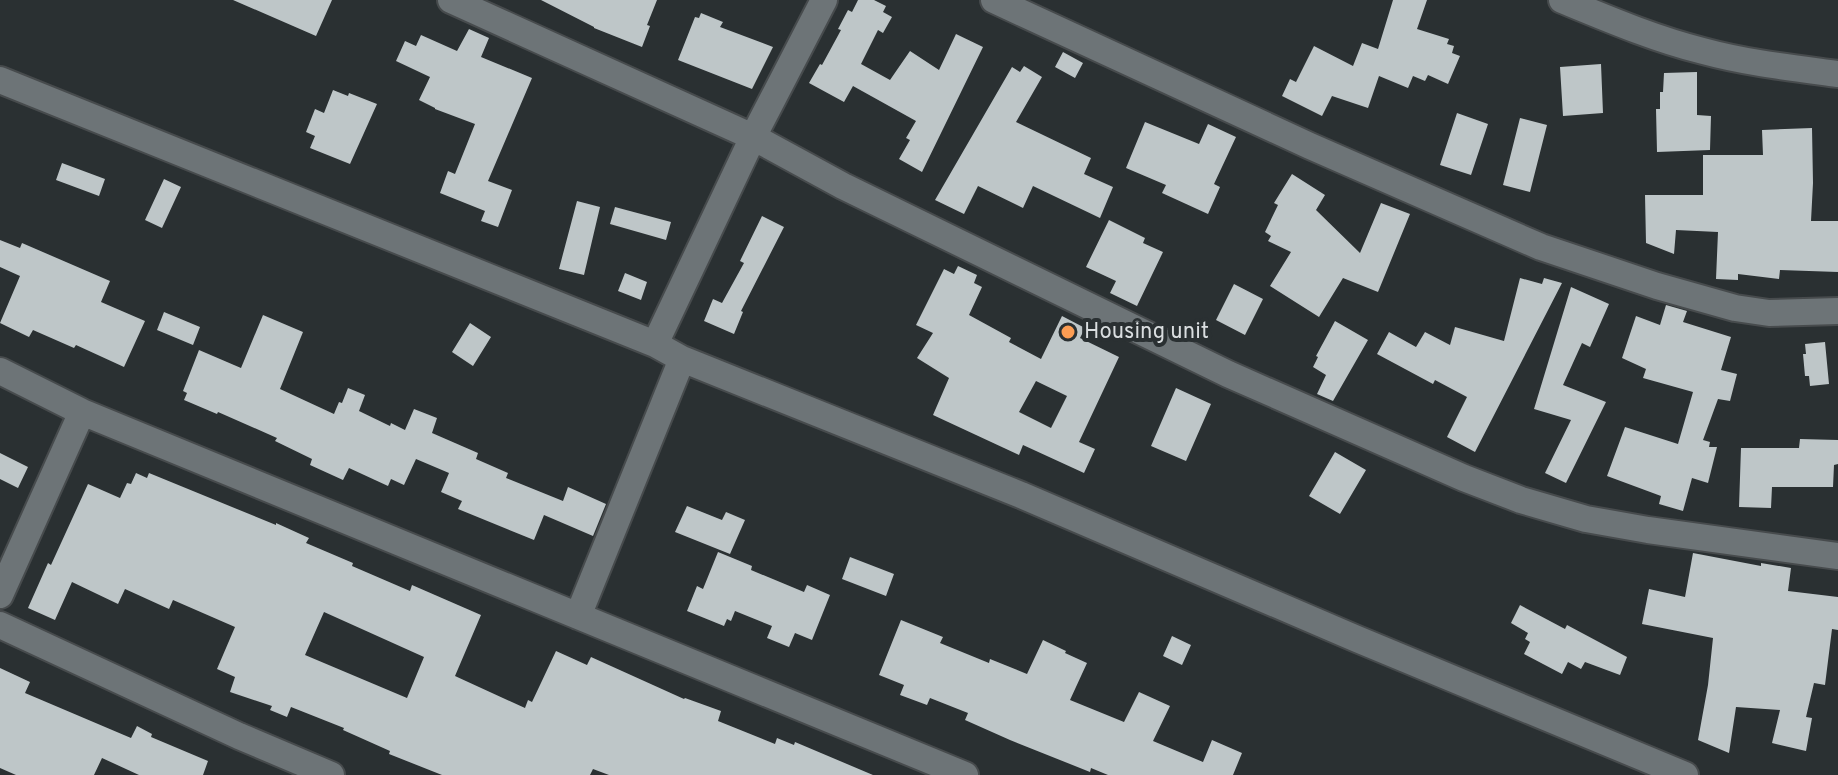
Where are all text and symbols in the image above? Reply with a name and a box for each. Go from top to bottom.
place label: Housing unit [1084,319,1209,346]
marker: Housing unit [1059,323,1077,341]

